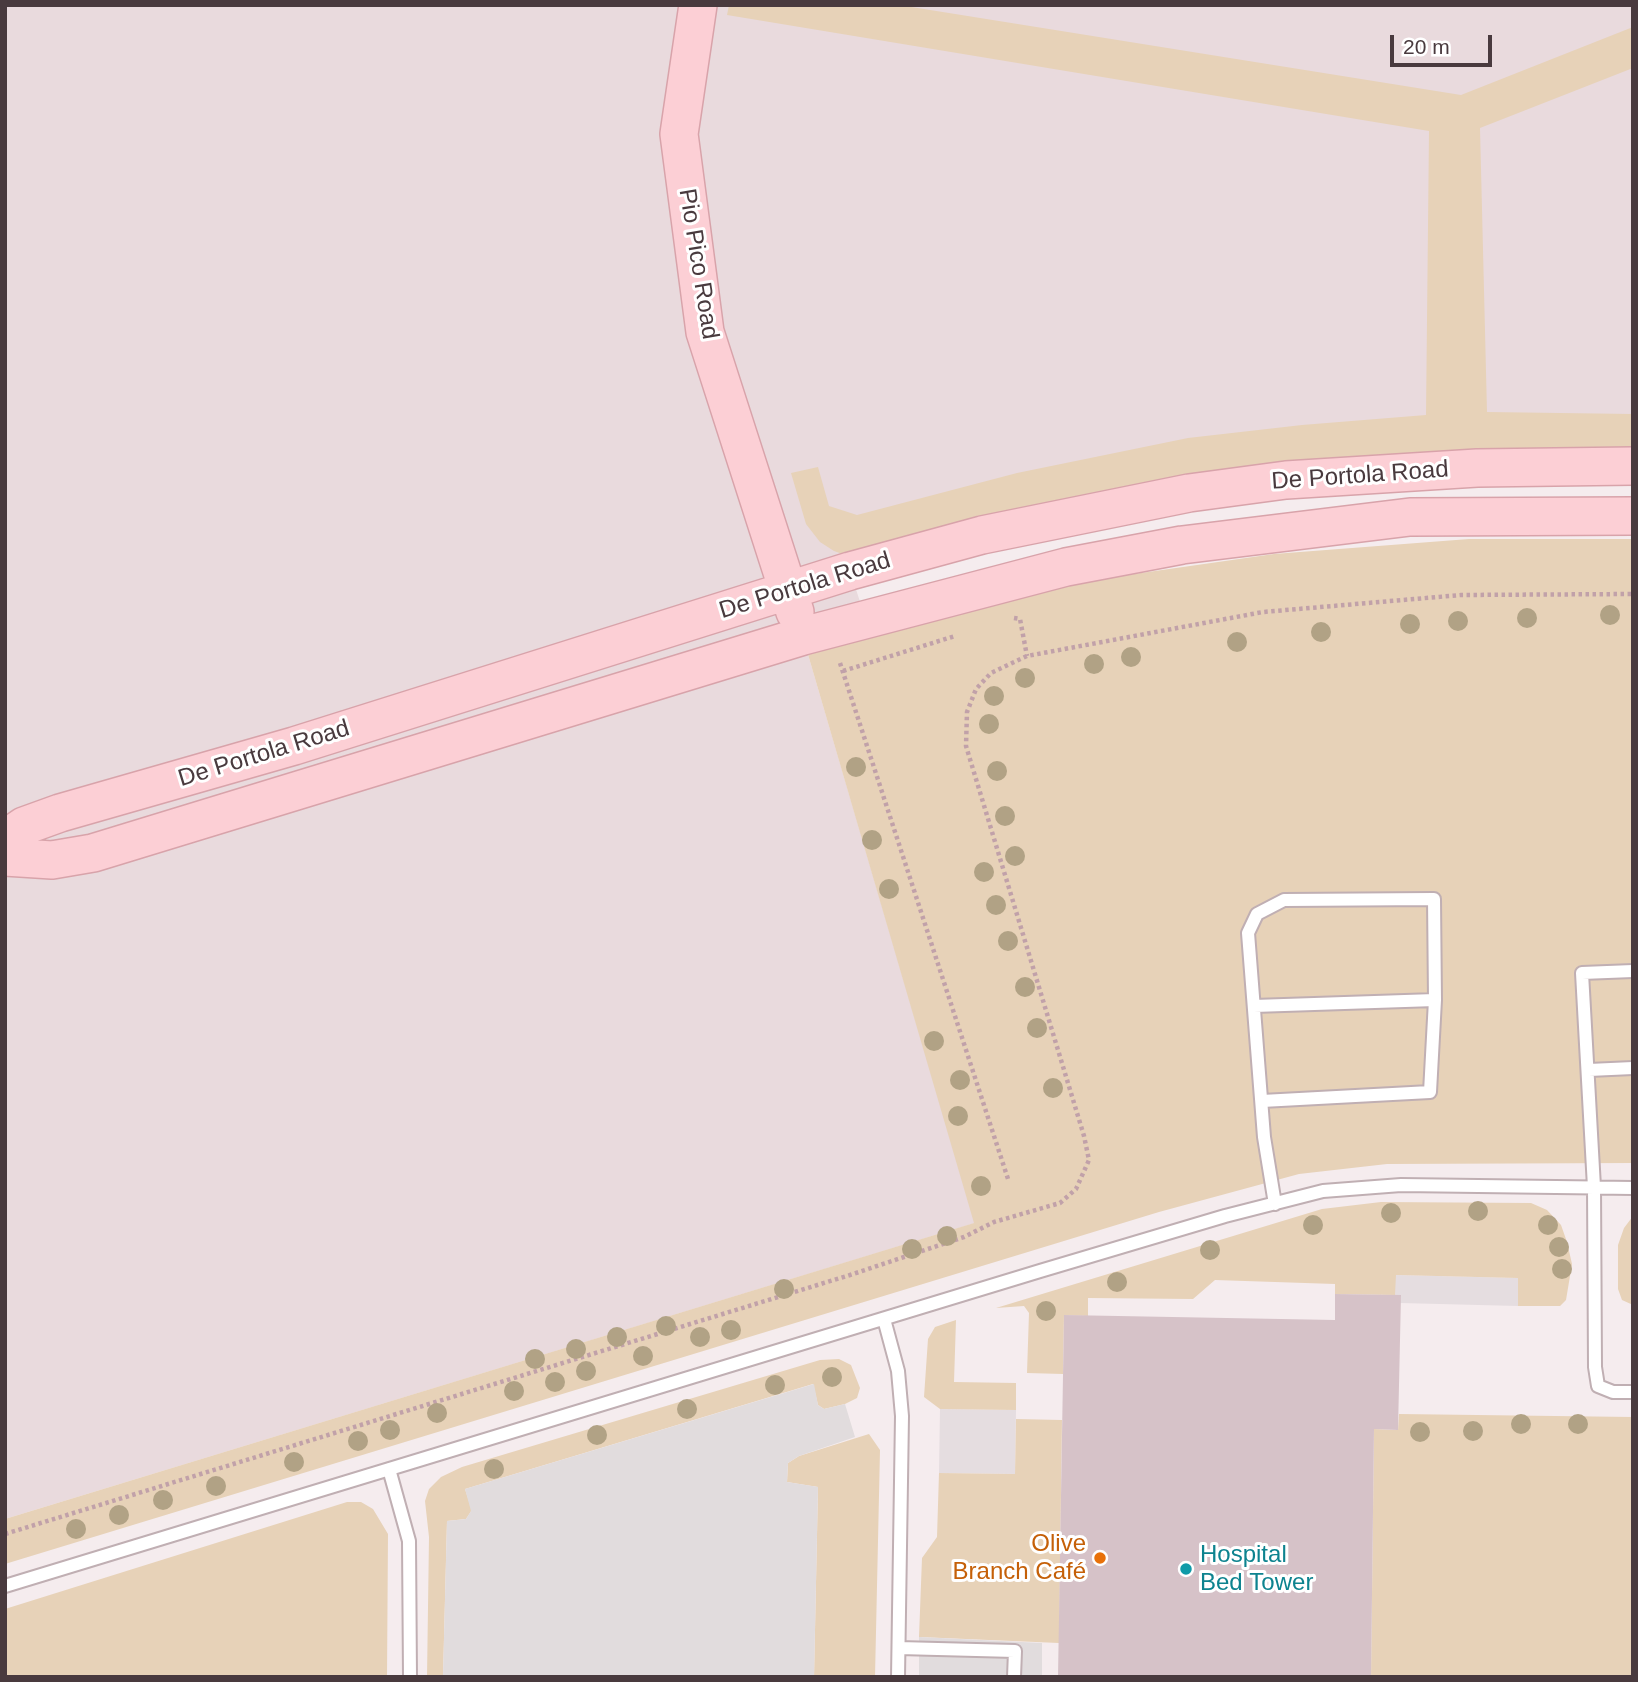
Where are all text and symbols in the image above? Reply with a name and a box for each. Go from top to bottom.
scale bar [1393,21,1494,65]
text: 20 m [1403,35,1450,58]
street label: Pio Pico Road [672,187,724,341]
street label: De Portola Road [1270,455,1450,497]
street label: De Portola Road [716,546,894,626]
street label: De Portola Road [175,714,353,794]
place label: Olive Branch Café [953,1530,1086,1586]
place label: Hospital Bed Tower [1200,1541,1313,1597]
marker: Olive Branch Café [1092,1550,1108,1566]
marker: Hospital Bed Tower [1178,1561,1194,1577]

